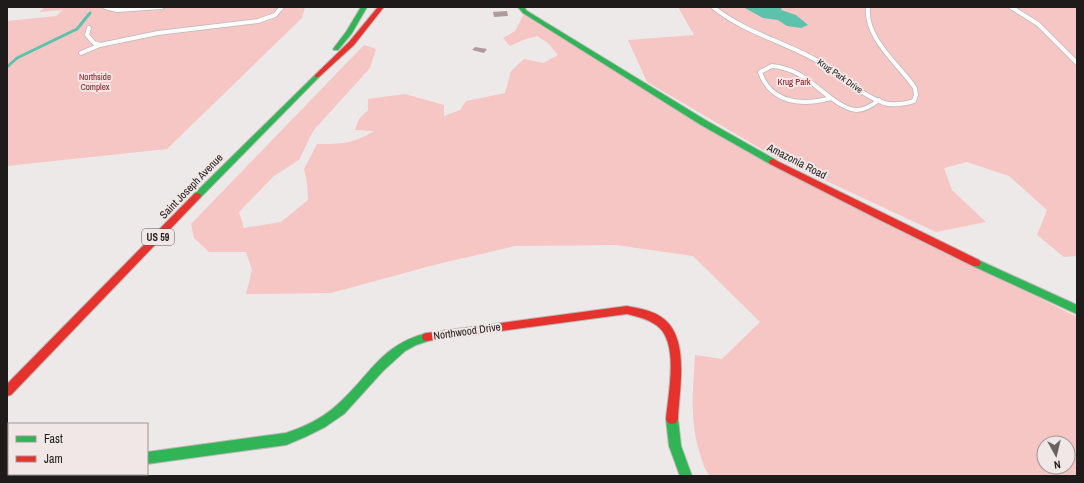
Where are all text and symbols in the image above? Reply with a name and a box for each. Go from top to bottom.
street label: Krug Park Drive [815,56,865,96]
park label: Northside Complex [79,71,111,93]
park label: Krug Park [778,76,811,88]
street label: Amazonia Road [764,140,829,182]
street label: Saint Joseph Avenue [156,151,226,221]
road number: US 59 [142,229,174,245]
street label: Northwood Drive [433,319,501,343]
legend [8,423,148,475]
text: Fast [44,431,63,447]
north arrow [1036,435,1076,475]
text: Jam [44,451,63,467]
text: N [1053,458,1062,472]

